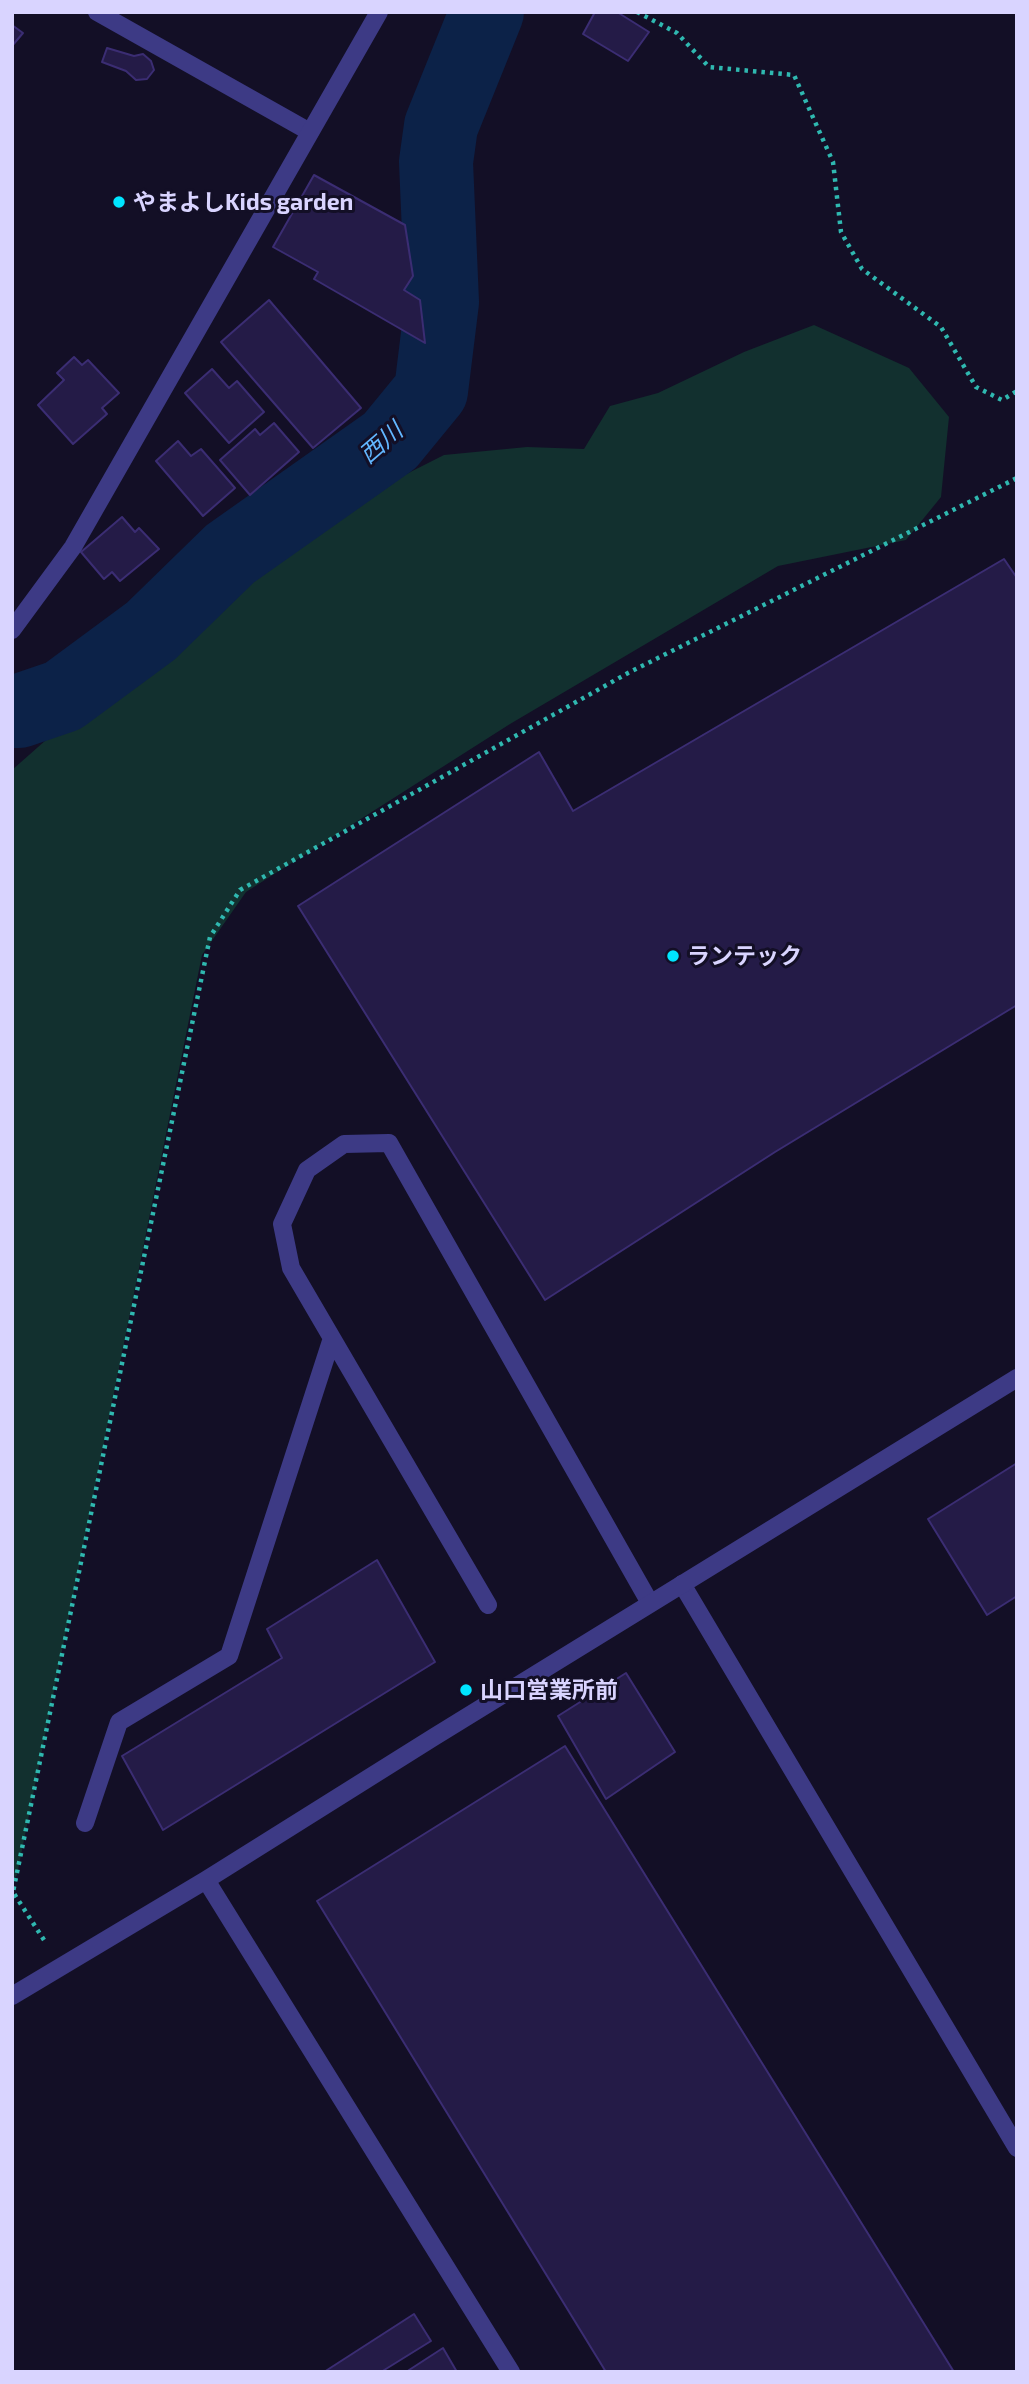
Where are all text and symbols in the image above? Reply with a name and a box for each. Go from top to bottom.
place label: やまよしKids garden [133,188,353,216]
marker: やまよしKids garden [111,194,127,210]
water label: 西川 [353,416,409,470]
place label: ランテック [687,942,802,970]
marker: ランテック [665,948,681,964]
place label: 山口営業所前 [480,1676,618,1704]
marker: 山口営業所前 [458,1682,474,1698]

